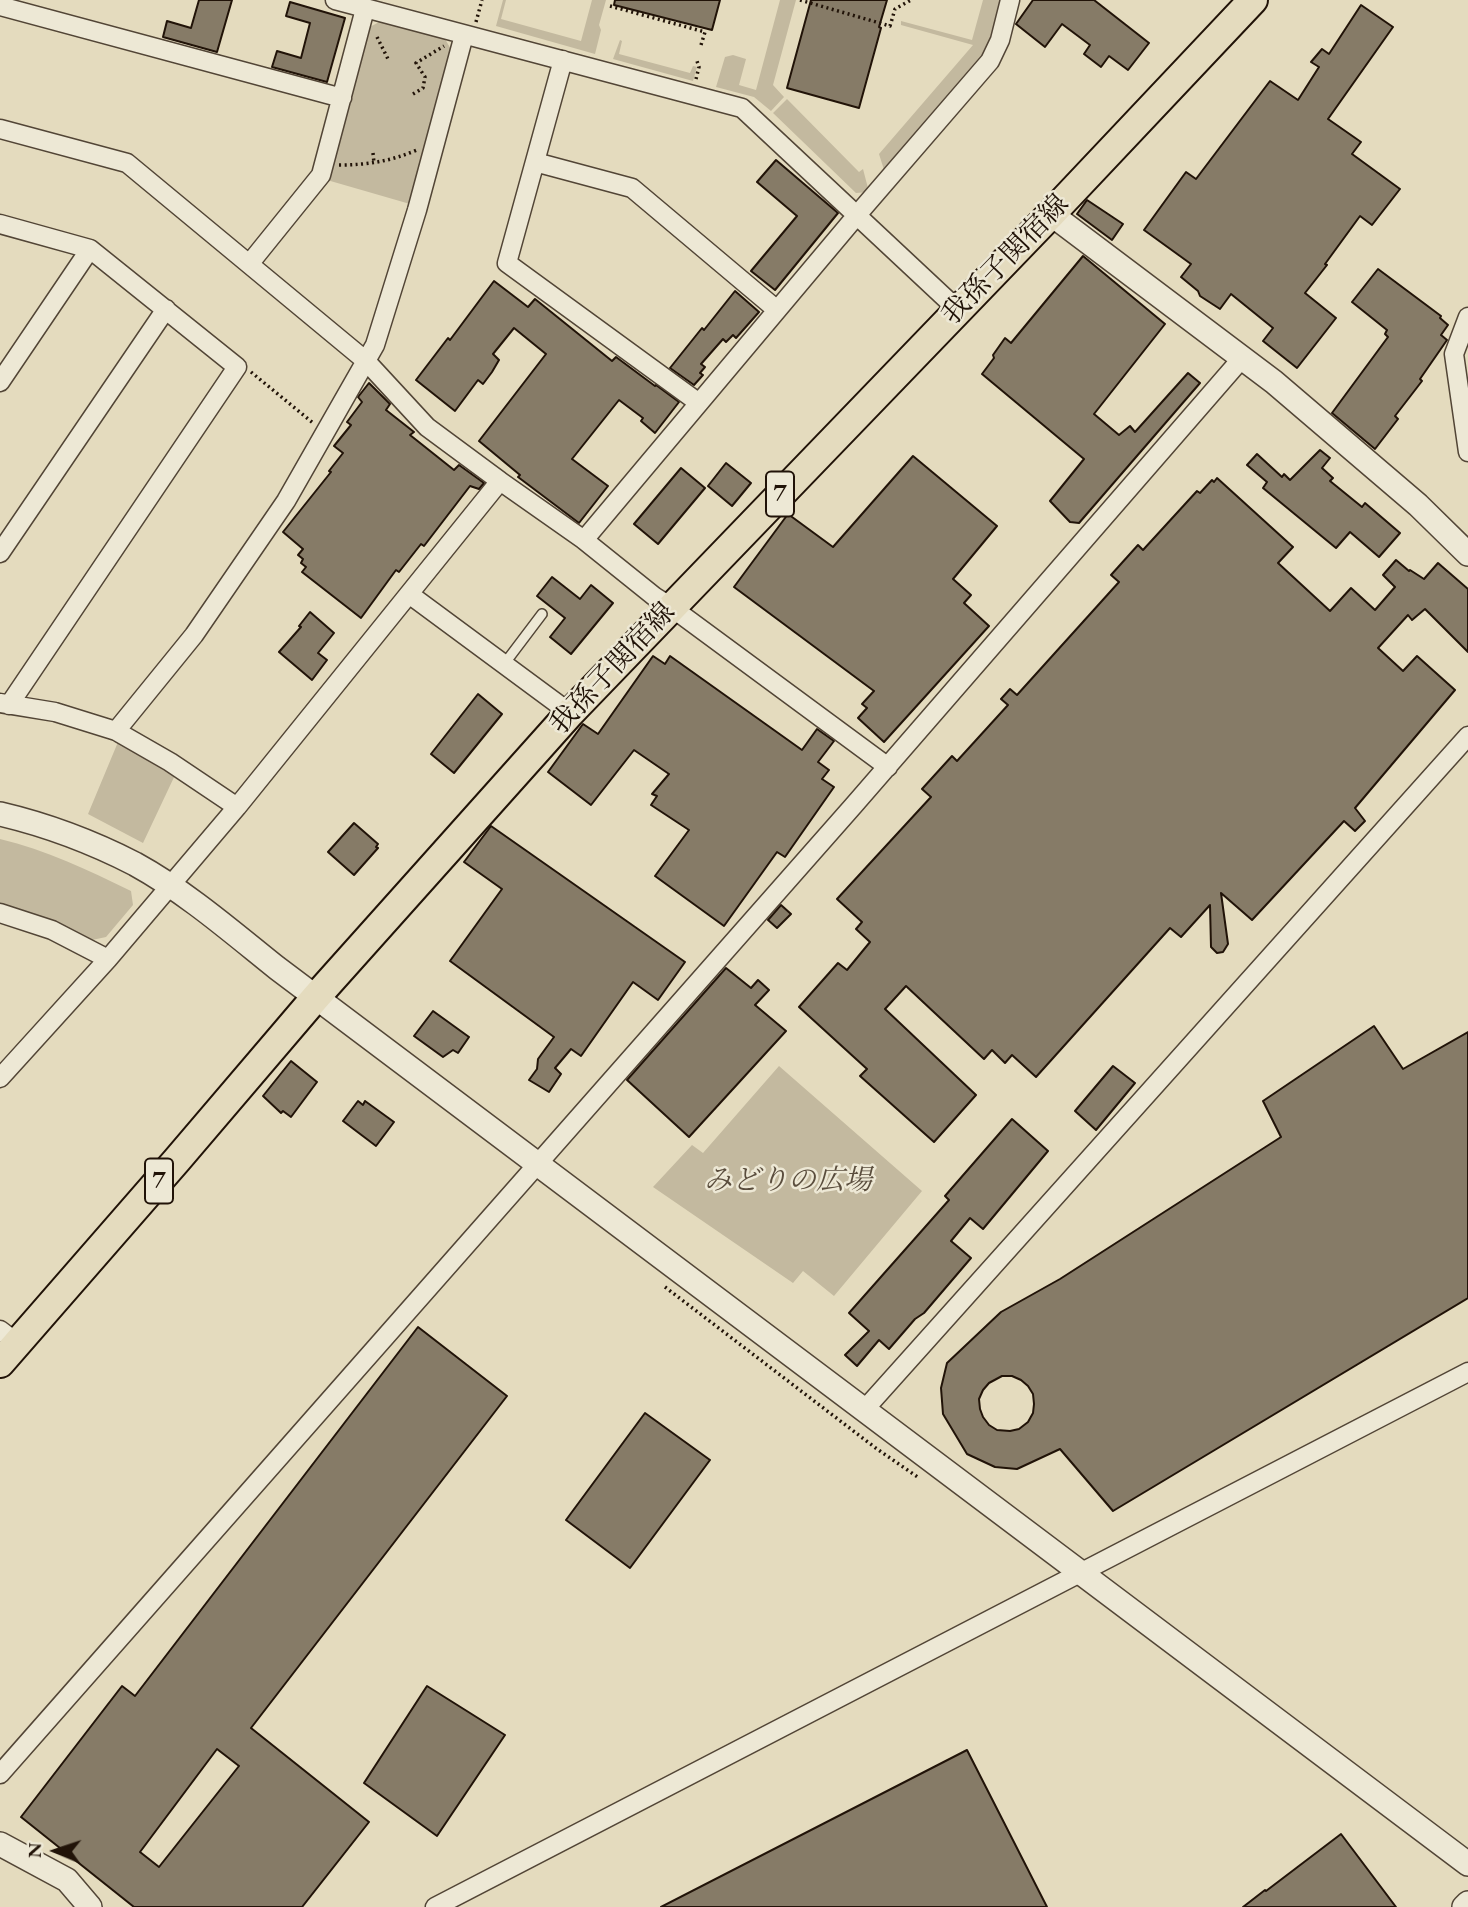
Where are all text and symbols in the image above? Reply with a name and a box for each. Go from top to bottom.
street label: 我孫子関宿線 [936,188,1076,332]
road number: 7 [766,472,794,516]
street label: 我孫子関宿線 [543,596,683,742]
road number: 7 [145,1158,173,1204]
park label: みどりの広場 [704,1164,872,1198]
north arrow [21,1816,91,1886]
text: N [22,1842,47,1858]

